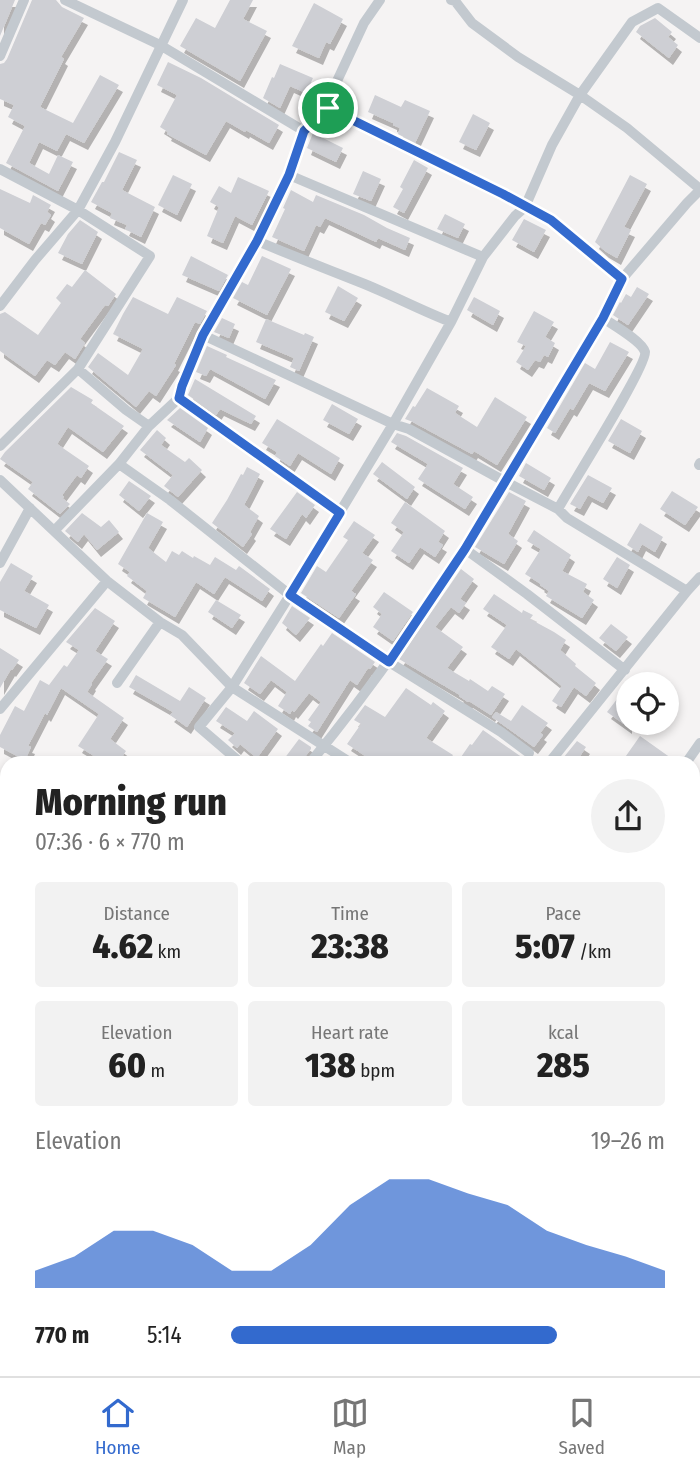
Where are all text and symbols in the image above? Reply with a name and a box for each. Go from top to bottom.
pin [298,78,358,138]
icon: arrive [309,89,347,127]
map controls [616,672,679,735]
button: locate [616,672,679,735]
text: Morning run [35,779,227,825]
button: share [591,779,665,853]
text: 07:36 · 6 × 770 m [35,828,185,856]
text: Distance [103,902,170,925]
text: Time [331,902,369,925]
text: Pace [546,902,581,925]
text: 4.62 [92,925,153,967]
text: 23:38 [311,925,389,967]
text: 5:07 [515,925,575,967]
text: km [153,940,181,963]
text: /km [575,940,612,963]
text: Elevation [101,1021,172,1044]
text: Heart rate [311,1021,389,1044]
text: kcal [548,1021,579,1044]
text: 60 [108,1044,146,1086]
text: 138 [305,1044,356,1086]
text: 285 [537,1044,590,1086]
text: m [146,1059,165,1082]
text: bpm [356,1059,395,1082]
text: Elevation [35,1127,122,1155]
text: 19–26 m [591,1127,665,1155]
text: 770 m [35,1321,89,1349]
text: 5:14 [147,1321,182,1349]
tab: Home [95,1394,141,1459]
tab: Map [331,1394,369,1459]
tab: Saved [559,1394,605,1459]

